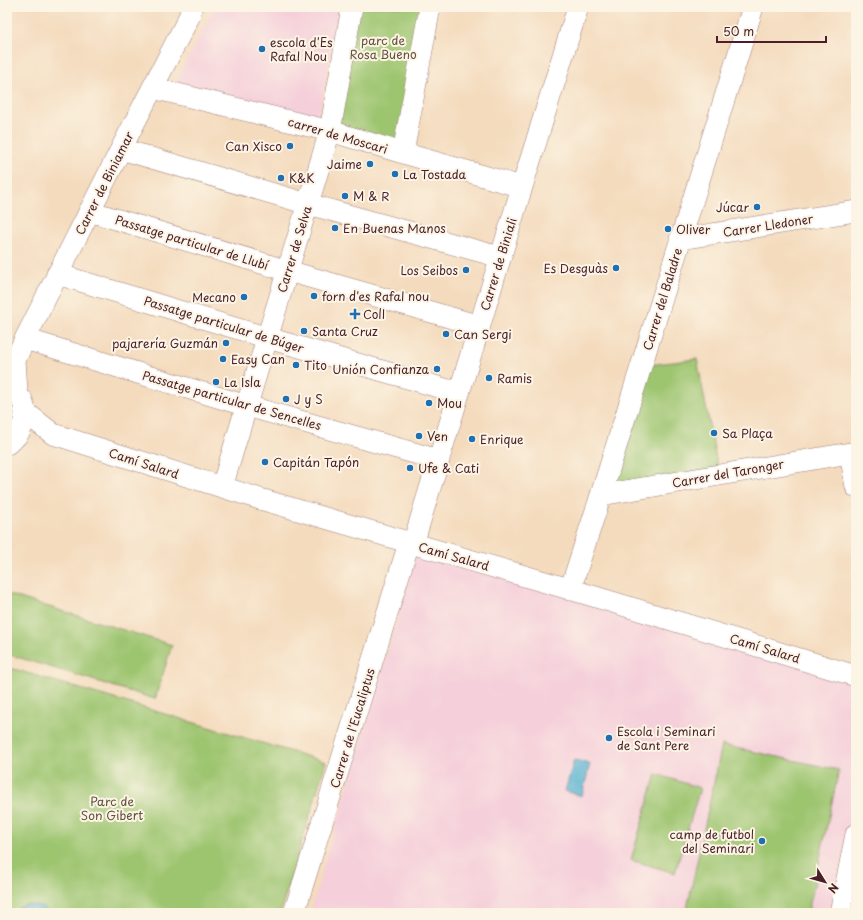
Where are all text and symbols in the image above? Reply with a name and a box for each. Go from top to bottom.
scale bar [717,18,826,44]
text: 50 m [723,22,754,40]
park label: parc de Rosa Bueno [349,31,417,63]
place label: escola d'Es Rafal Nou [270,33,333,65]
marker: escola d'Es Rafal Nou [257,44,267,54]
street label: carrer de Moscari [286,112,390,158]
street label: Carrer de Biniamar [70,128,138,238]
place label: Can Xisco [225,137,282,155]
marker: Can Xisco [285,141,295,151]
place label: Jaime [327,155,362,173]
marker: Jaime [365,159,375,169]
place label: La Tostada [403,165,467,183]
place label: K&K [289,169,314,187]
marker: La Tostada [390,169,400,179]
marker: K&K [276,173,286,183]
place label: M & R [353,187,389,205]
marker: M & R [340,191,350,201]
place label: Júcar [716,198,750,216]
marker: Júcar [752,202,762,212]
street label: Carrer de Selva [272,203,316,295]
street label: Carrer Lledoner [722,209,815,241]
street label: Passatge particular de Llubí [113,210,271,274]
street label: Carrer de Biniali [475,215,521,313]
place label: En Buenas Manos [343,219,446,237]
place label: Oliver [676,220,711,238]
marker: En Buenas Manos [330,223,340,233]
marker: Oliver [663,224,673,234]
street label: Carrer del Baladre [638,246,686,352]
place label: Es Desguàs [543,259,609,277]
place label: Los Seibos [400,261,459,279]
marker: Es Desguàs [611,263,621,273]
marker: Los Seibos [461,265,471,275]
place label: forn d'es Rafal nou [322,287,429,305]
place label: Mecano [192,288,236,306]
street label: Passatge particular de Búger [142,291,307,357]
marker: forn d'es Rafal nou [309,291,319,301]
marker: Mecano [239,292,249,302]
place label: Coll [363,305,385,323]
marker: Coll [350,309,360,319]
place label: Santa Cruz [312,322,378,340]
place label: Can Sergi [454,325,512,343]
marker: Santa Cruz [299,326,309,336]
marker: Can Sergi [441,329,451,339]
place label: pajarería Guzmán [112,334,218,352]
marker: pajarería Guzmán [221,338,231,348]
place label: Easy Can [231,350,285,368]
marker: Easy Can [218,354,228,364]
place label: Tito [304,356,327,374]
marker: Tito [291,360,301,370]
place label: Unión Confianza [332,360,430,378]
marker: Unión Confianza [432,364,442,374]
street label: Passatge particular de Sencelles [140,366,324,434]
place label: Ramis [497,369,532,387]
place label: La Isla [224,373,261,391]
marker: Ramis [484,373,494,383]
marker: La Isla [211,377,221,387]
place label: J y S [294,390,323,408]
marker: J y S [281,394,291,404]
place label: Mou [437,394,462,412]
marker: Mou [424,398,434,408]
place label: Sa Plaça [722,424,773,442]
place label: Ven [427,427,448,445]
marker: Sa Plaça [709,428,719,438]
place label: Enrique [480,430,524,448]
marker: Ven [414,431,424,441]
marker: Enrique [467,434,477,444]
street label: Camí Salard [107,443,182,483]
place label: Capitán Tapón [273,453,359,471]
street label: Carrer del Taronger [671,454,786,492]
marker: Capitán Tapón [260,457,270,467]
place label: Ufe & Cati [418,459,479,477]
marker: Ufe & Cati [405,463,415,473]
street label: Camí Salard [417,537,492,575]
street label: Camí Salard [728,629,803,667]
street label: Carrer de l'Eucaliptus [325,665,379,790]
place label: Escola i Seminari de Sant Pere [617,722,716,754]
marker: Escola i Seminari de Sant Pere [604,733,614,743]
park label: Parc de Son Gibert [81,792,143,824]
place label: camp de futbol del Seminari [670,825,754,857]
marker: camp de futbol del Seminari [757,836,767,846]
north arrow [805,862,845,902]
text: N [824,880,843,897]

